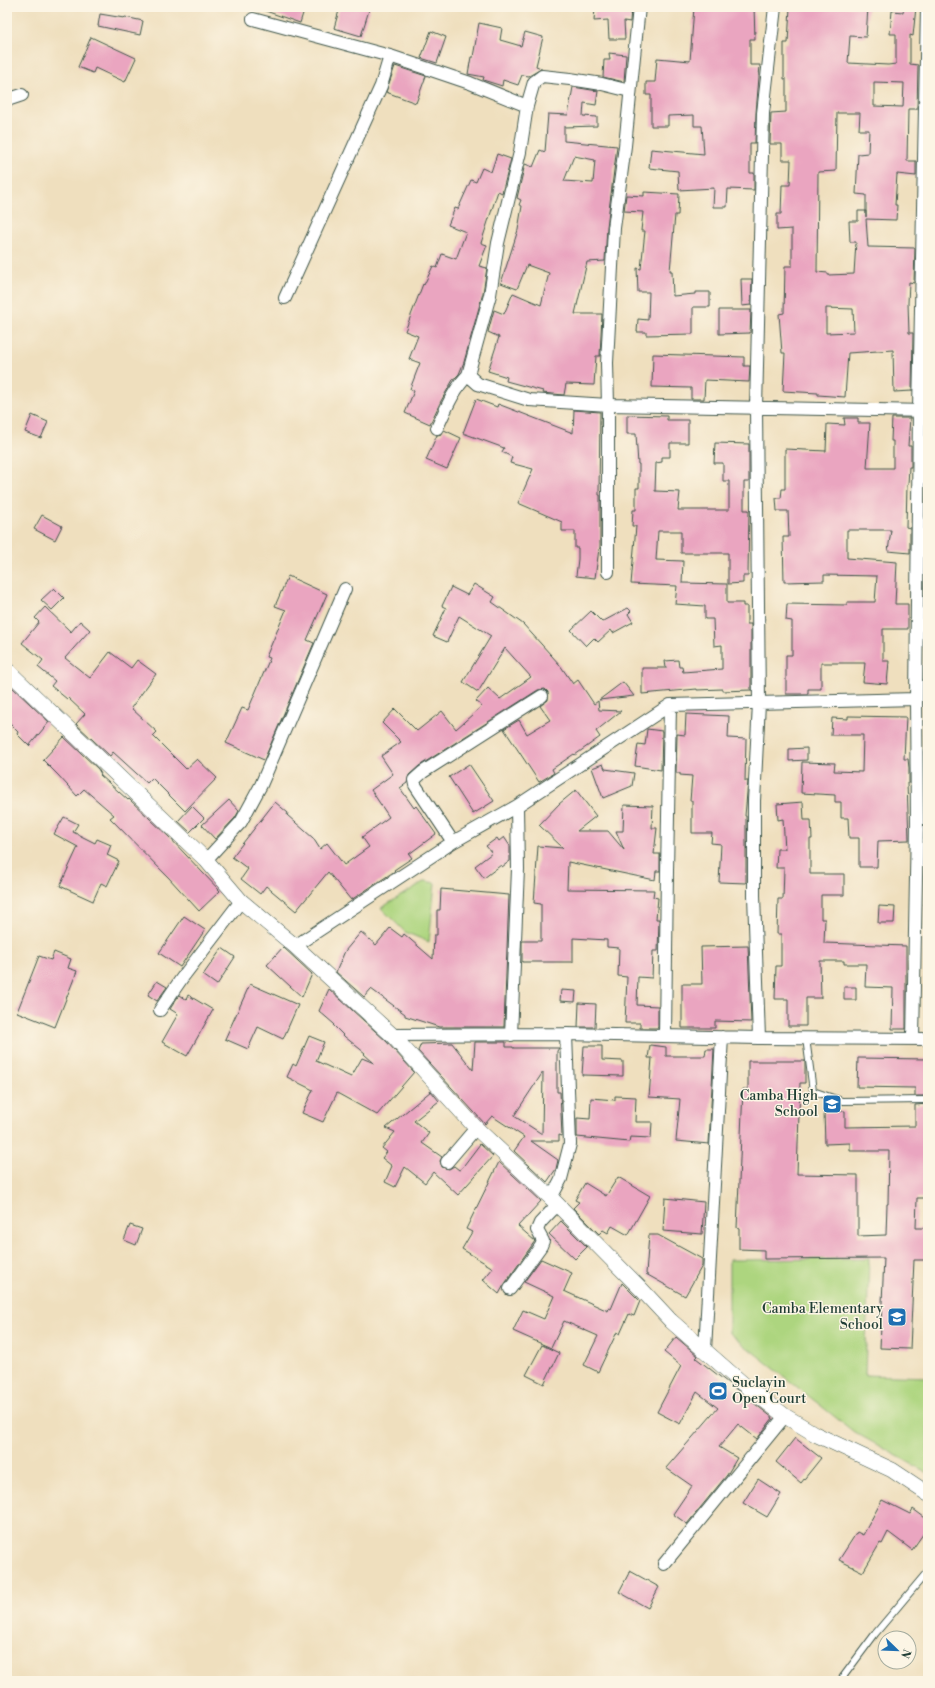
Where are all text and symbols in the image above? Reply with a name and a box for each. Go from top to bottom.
place label: Camba High School [740,1087,819,1121]
school or university icon: Camba High School [821,1093,843,1115]
place label: Camba Elementary School [762,1300,883,1334]
school or university icon: Camba Elementary School [886,1306,908,1328]
place label: Suclayin Open Court [732,1374,806,1408]
sports icon: Suclayin Open Court [707,1380,729,1402]
north arrow [877,1630,917,1670]
text: N [897,1647,913,1661]

